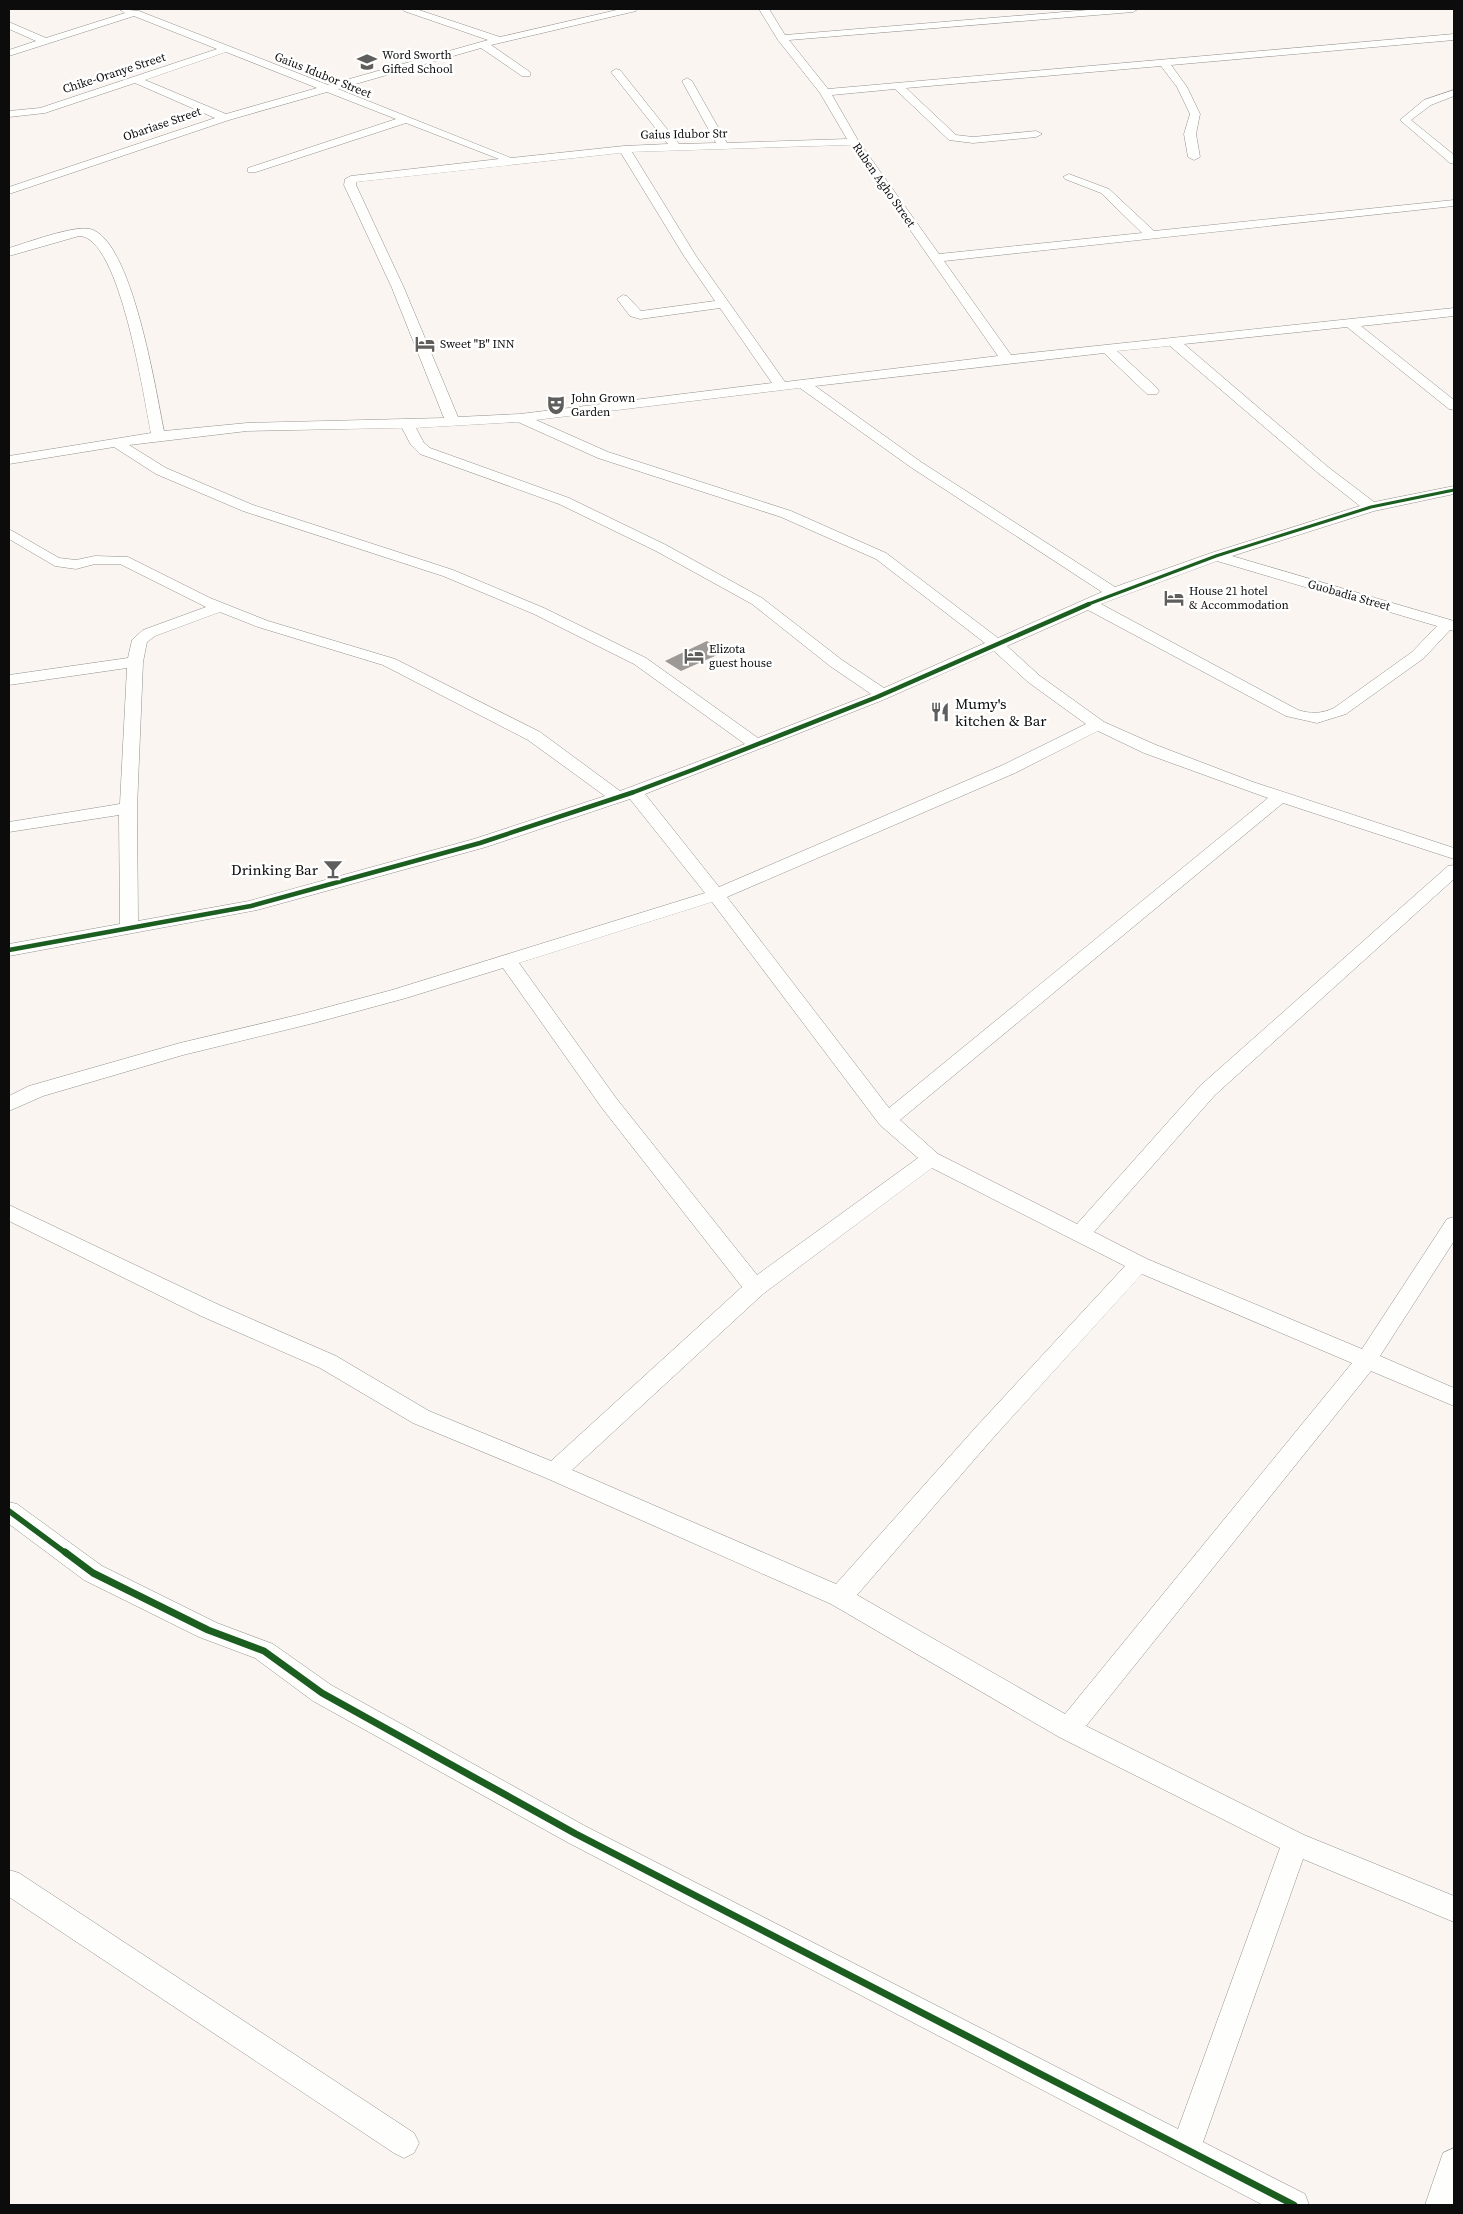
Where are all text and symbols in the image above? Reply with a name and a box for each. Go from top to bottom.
place label: Word Sworth Gifted School [382,47,453,77]
street label: Gaius Idubor Street [272,48,374,102]
street label: Chike-Oranye Street [61,49,167,97]
school or university icon: Word Sworth Gifted School [356,51,378,73]
street label: Obariase Street [121,103,203,145]
street label: Gaius Idubor Str [640,125,728,143]
street label: Ruben Agho Street [849,140,919,230]
hotel icon: Sweet "B" INN [414,333,436,355]
place label: Sweet "B" INN [440,336,515,352]
place label: John Grown Garden [570,390,635,420]
theatre icon: John Grown Garden [545,394,567,416]
street label: Guobadia Street [1306,576,1392,614]
place label: House 21 hotel & Accommodation [1189,583,1289,613]
hotel icon: House 21 hotel & Accommodation [1163,587,1185,609]
place label: Elizota guest house [709,641,772,671]
hotel icon: Elizota guest house [683,645,705,667]
place label: Mumy's kitchen & Bar [955,693,1047,731]
restaurant icon: Mumy's kitchen & Bar [929,701,951,723]
bar icon: Drinking Bar [322,858,344,880]
place label: Drinking Bar [231,859,319,880]

